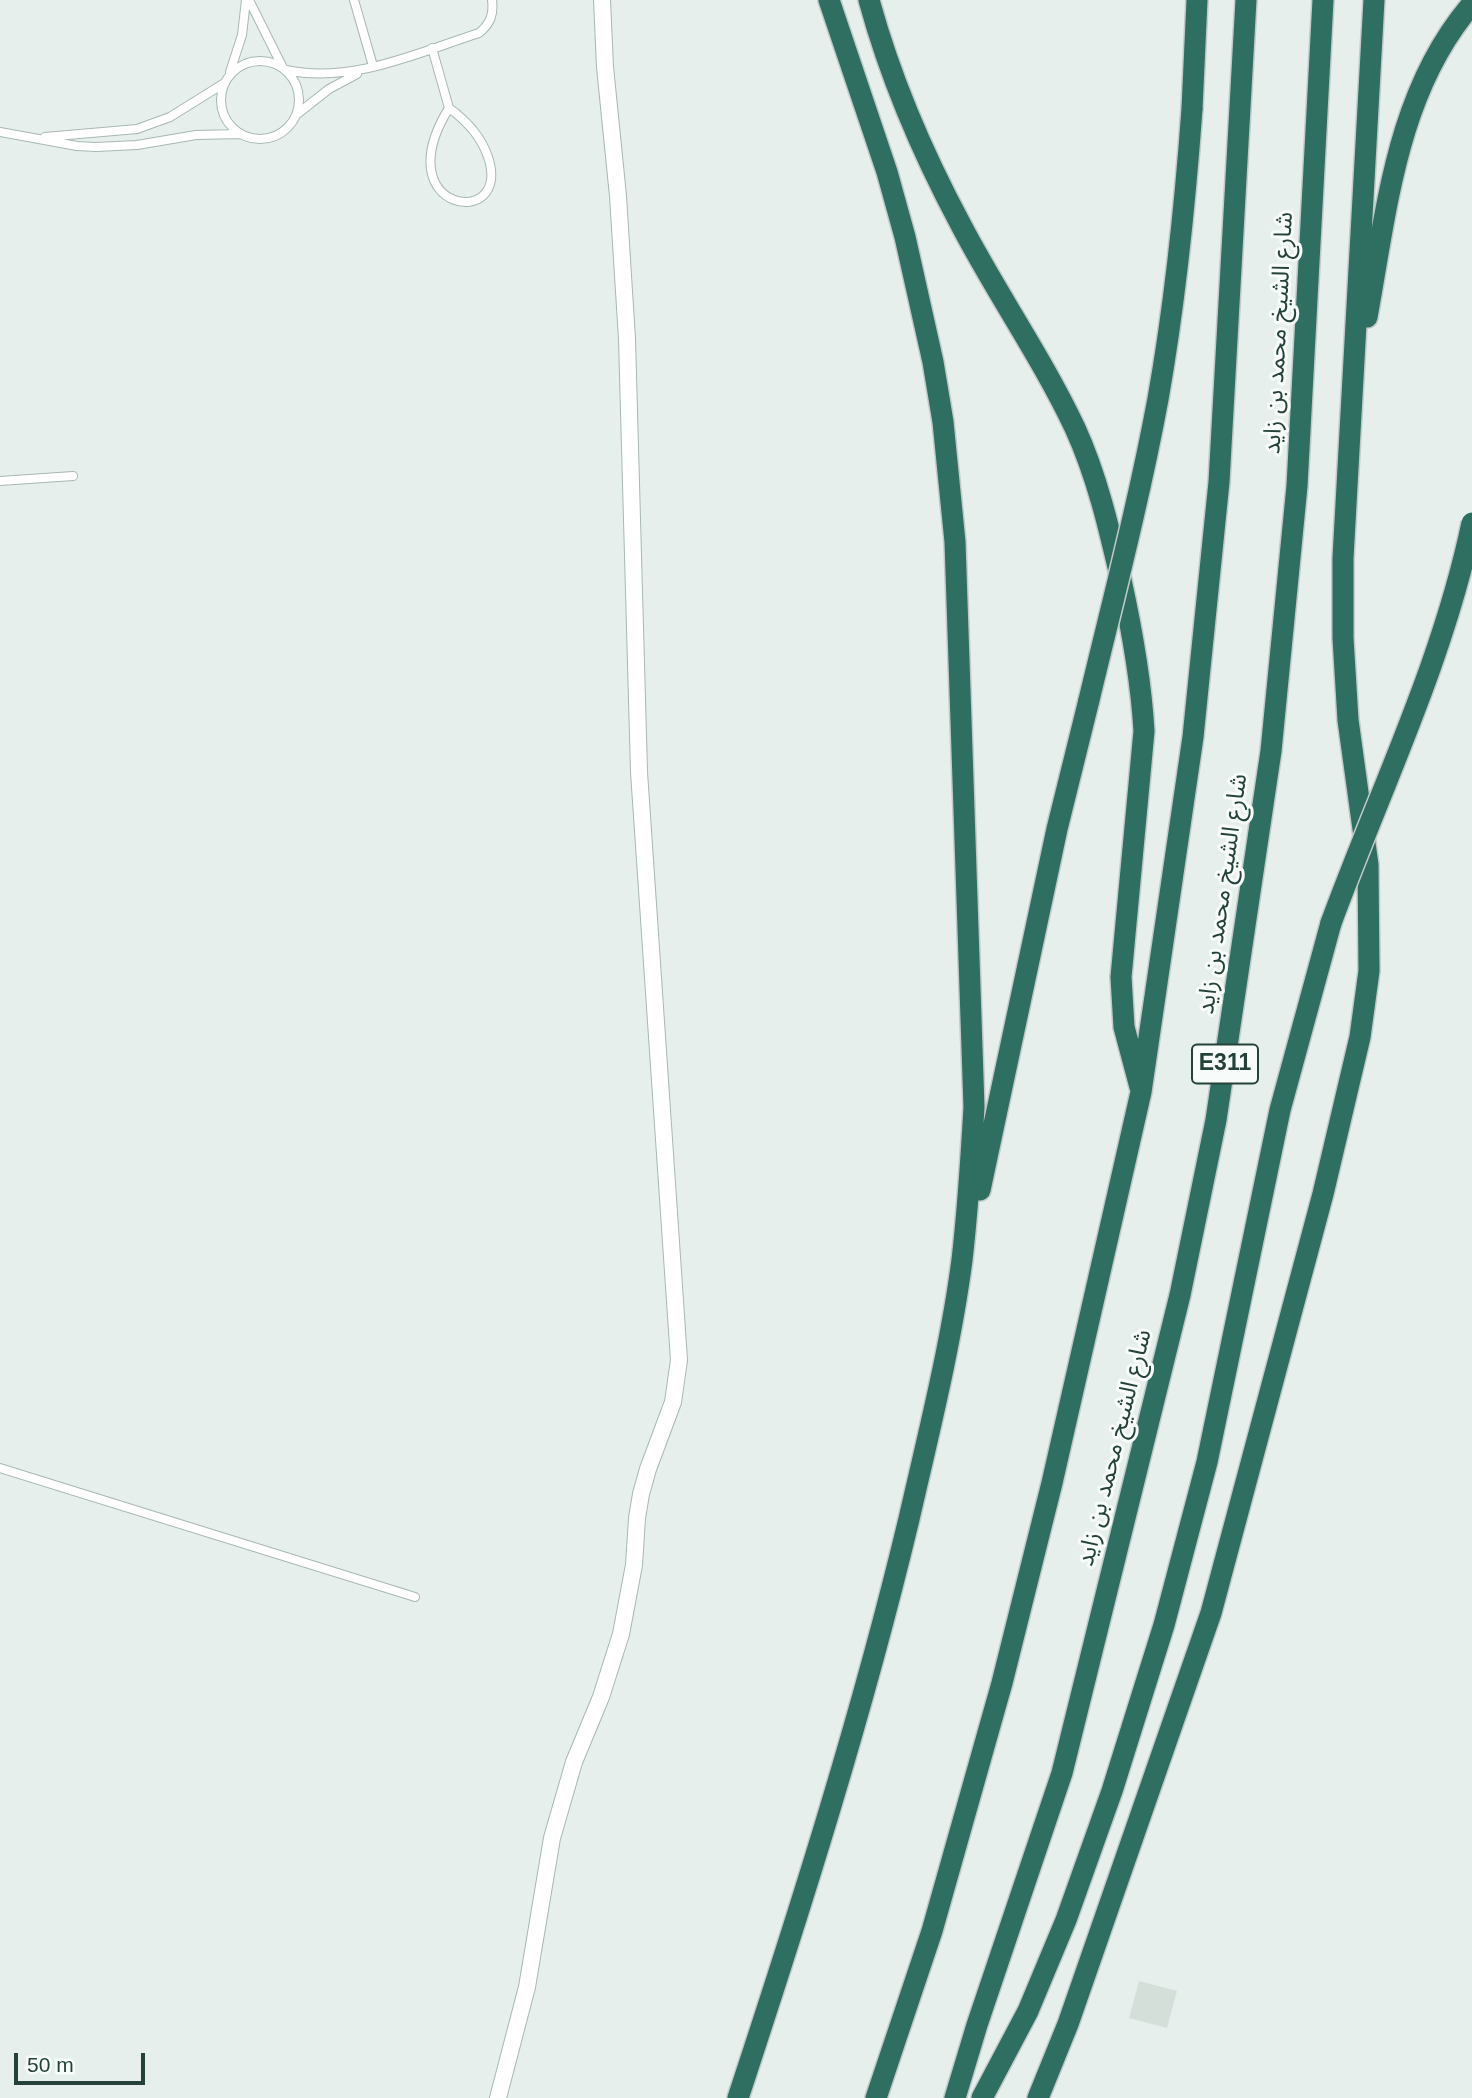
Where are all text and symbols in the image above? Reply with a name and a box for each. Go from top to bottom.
street label: شارع الشيخ محمد بن زايد [1258,211,1300,455]
street label: شارع الشيخ محمد بن زايد [1192,772,1254,1016]
road number: E311 [1192,1044,1258,1084]
street label: شارع الشيخ محمد بن زايد [1072,1327,1158,1569]
scale bar [18,2038,149,2082]
text: 50 m [27,2053,74,2076]

